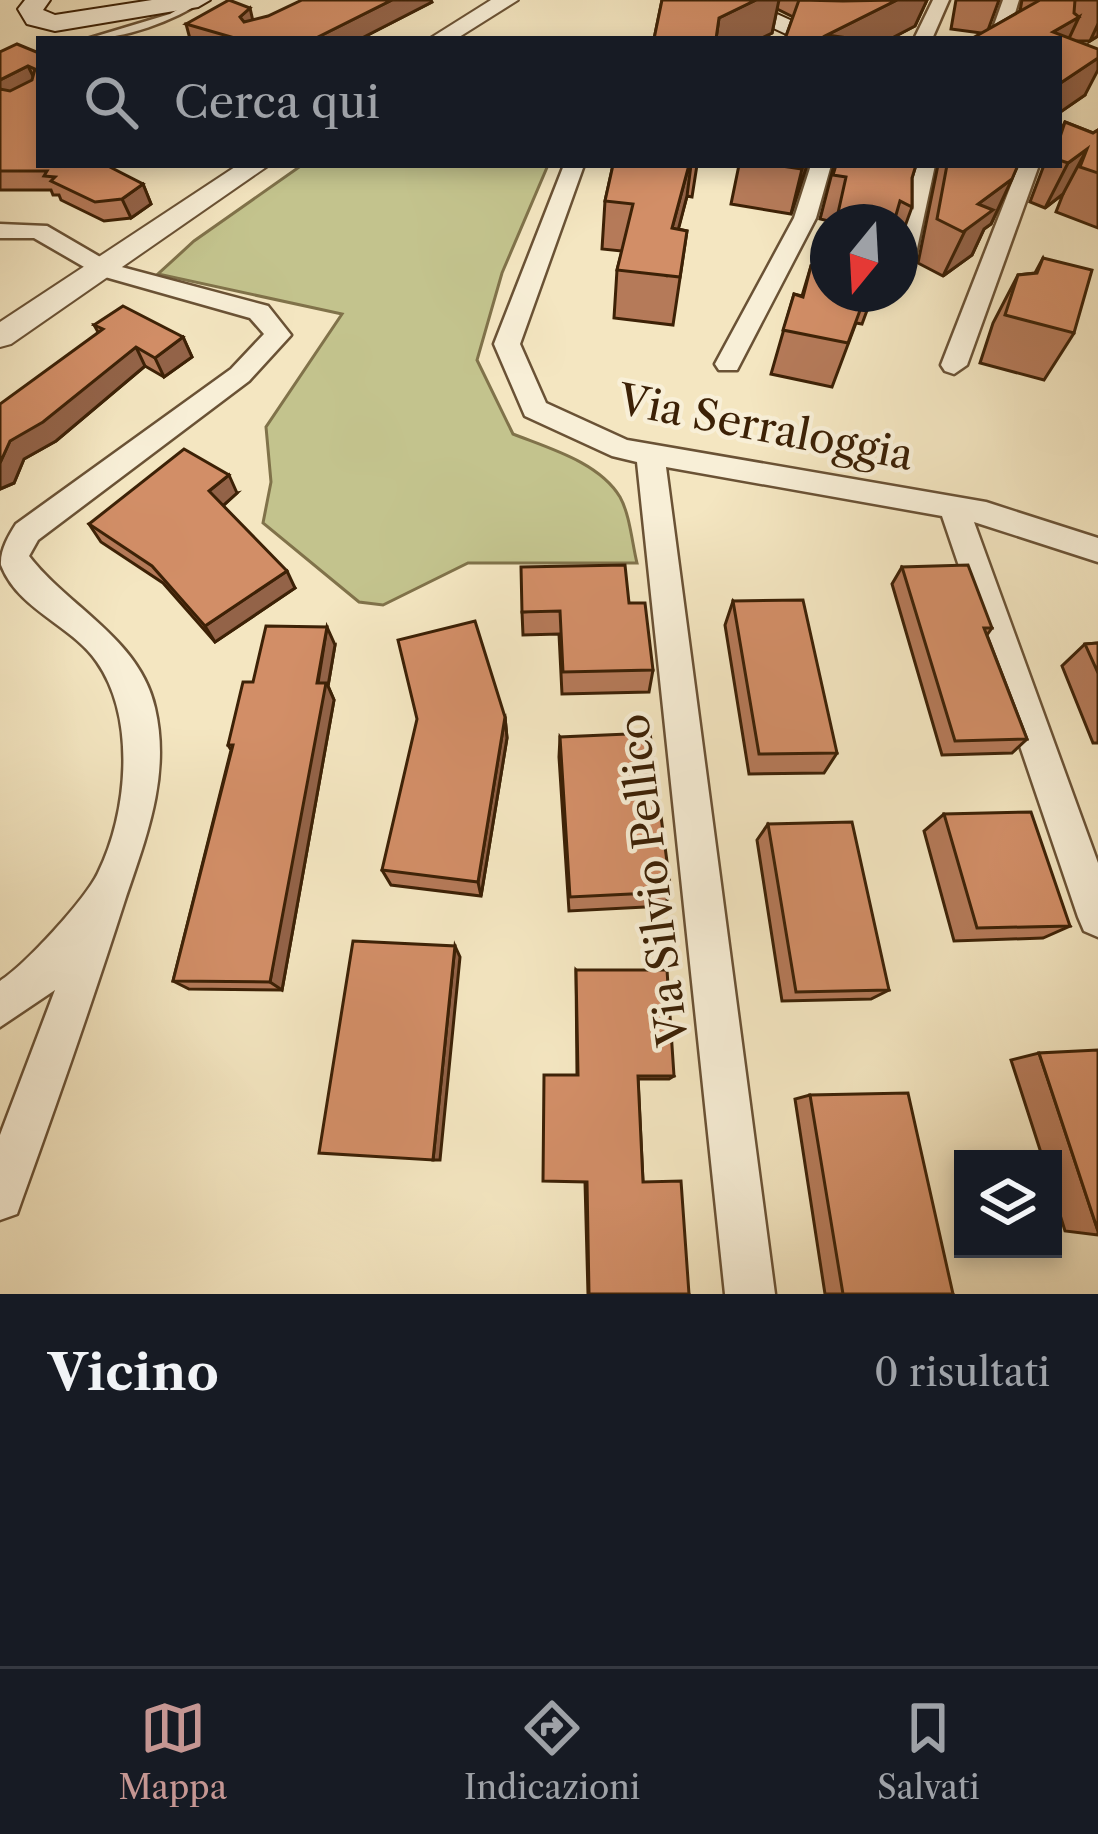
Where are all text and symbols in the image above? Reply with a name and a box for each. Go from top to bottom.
search box [36,36,1062,168]
icon: search [78,69,144,135]
text: Cerca qui [174,74,380,130]
north arrow [810,204,918,312]
street label: Via Serraloggia [613,373,919,481]
street label: Via Silvio Pellico [607,711,699,1050]
map controls [954,1150,1062,1258]
button: layers [954,1150,1062,1258]
text: Vicino [48,1341,219,1403]
text: 0 risultati [874,1348,1050,1396]
tab: Mappa [118,1695,227,1808]
tab: Indicazioni [464,1695,640,1808]
tab: Salvati [877,1695,980,1808]

